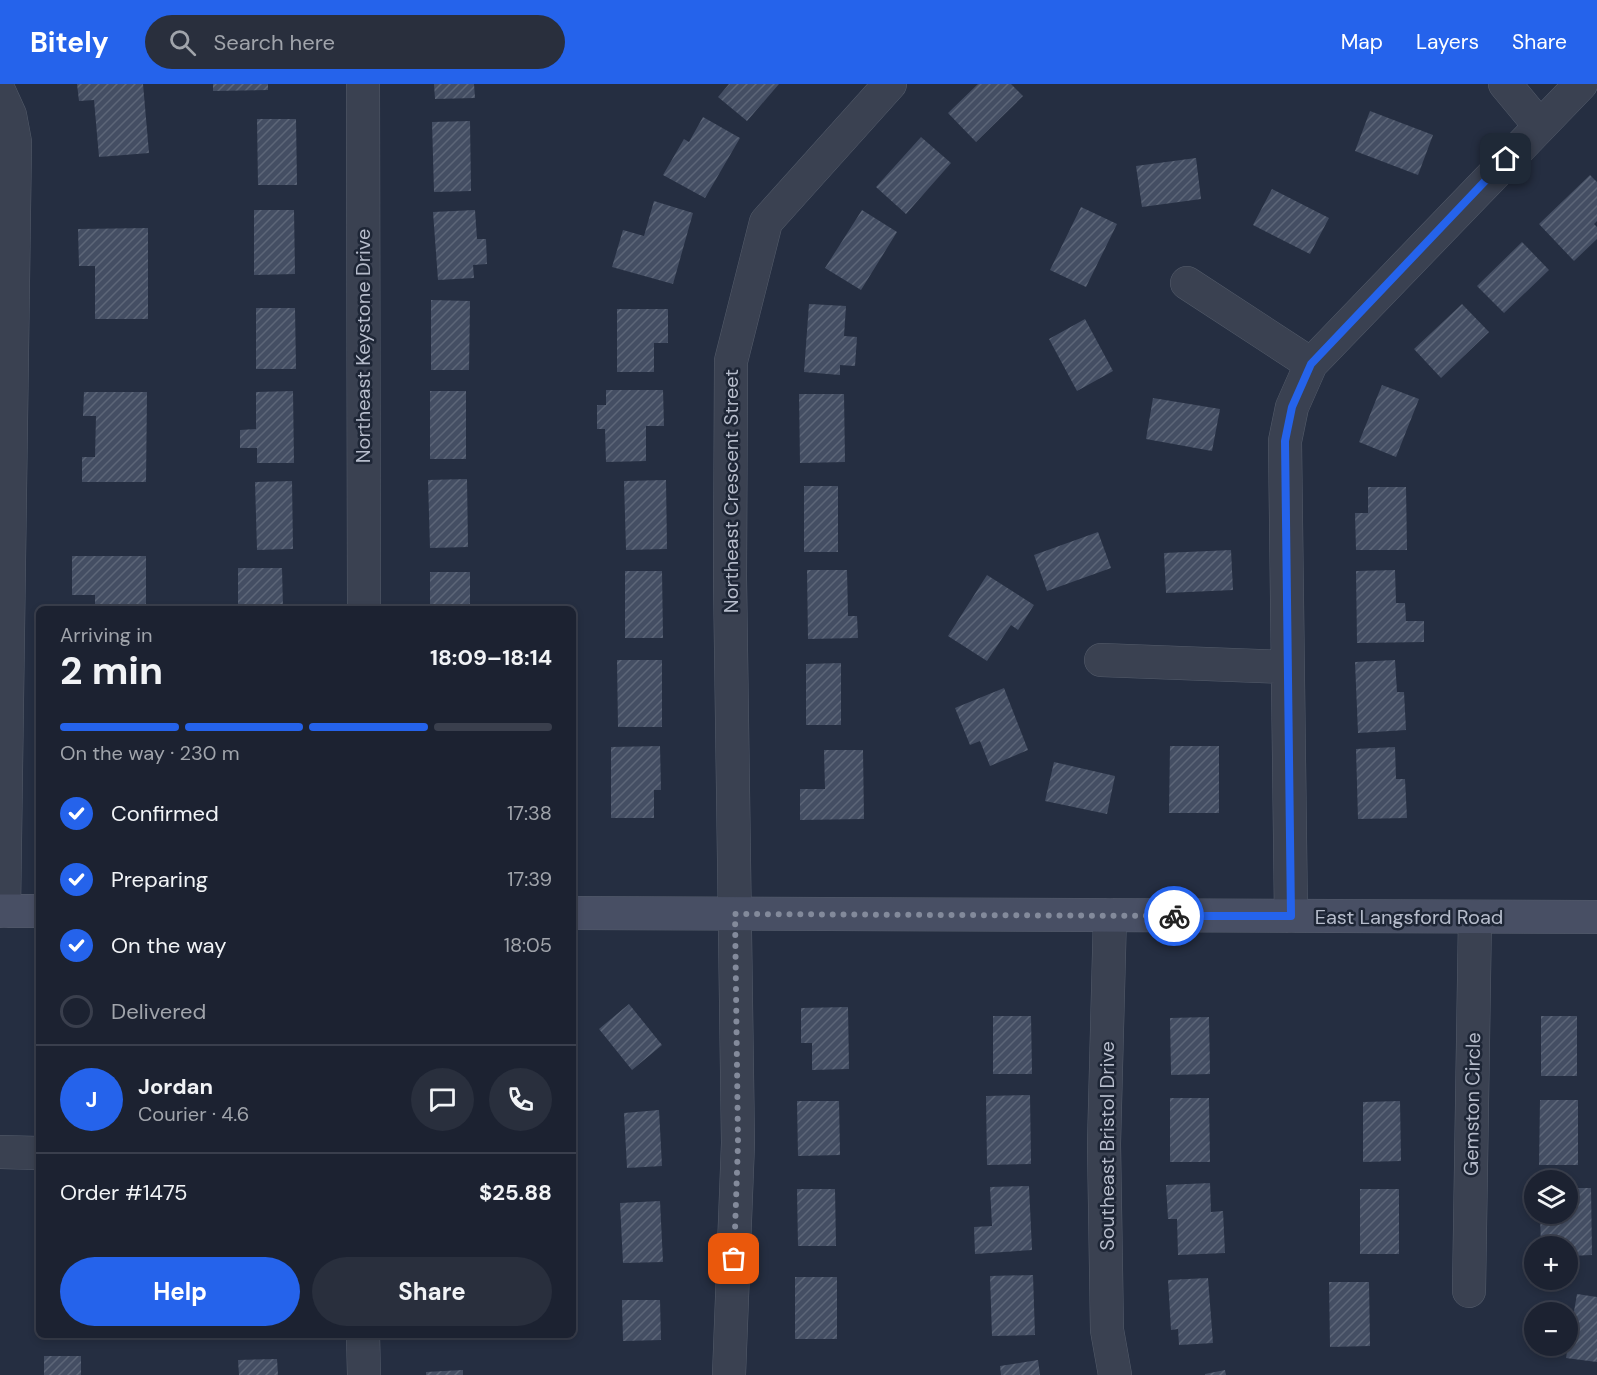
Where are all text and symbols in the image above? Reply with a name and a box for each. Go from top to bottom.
search box [145,15,565,69]
text: Bitely [30,24,109,61]
icon: search [166,26,199,59]
text: Search here [214,28,335,57]
text: Map [1341,28,1383,56]
text: Layers [1416,28,1479,56]
text: Share [1512,28,1567,56]
pin [1480,133,1531,184]
icon: home [1489,142,1522,175]
street label: Northeast Keystone Drive [350,229,376,463]
street label: Northeast Crescent Street [718,369,744,613]
text: Arriving in [60,622,152,648]
text: 18:09–18:14 [430,643,552,672]
text: 2 min [60,645,163,696]
text: On the way · 230 m [60,740,240,766]
icon: check [60,797,93,830]
text: Confirmed [111,799,219,828]
text: 17:38 [507,800,552,826]
icon: check [60,863,93,896]
text: Preparing [111,865,208,894]
text: 17:39 [507,866,552,892]
courier [1144,886,1204,946]
icon: bike [1158,900,1191,933]
street label: East Langsford Road [1315,904,1503,930]
icon: check [60,929,93,962]
text: On the way [111,931,226,960]
text: 18:05 [504,932,552,958]
text: Delivered [111,997,206,1026]
street label: Gemston Circle [1458,1032,1486,1176]
street label: Southeast Bristol Drive [1094,1041,1120,1251]
button: chat [411,1068,474,1131]
button: phone [489,1068,552,1131]
text: Jordan [138,1072,213,1101]
text: J [86,1085,97,1114]
text: Courier · 4.6 [138,1101,249,1127]
map controls [1524,1170,1578,1356]
button: layers [1524,1170,1578,1224]
text: Order #1475 [60,1178,187,1207]
text: $25.88 [479,1178,552,1207]
pin [708,1233,759,1284]
button: + [1524,1236,1578,1290]
icon: bag [717,1242,750,1275]
button: Help [60,1257,300,1326]
button: Share [312,1257,552,1326]
button: − [1524,1302,1578,1356]

